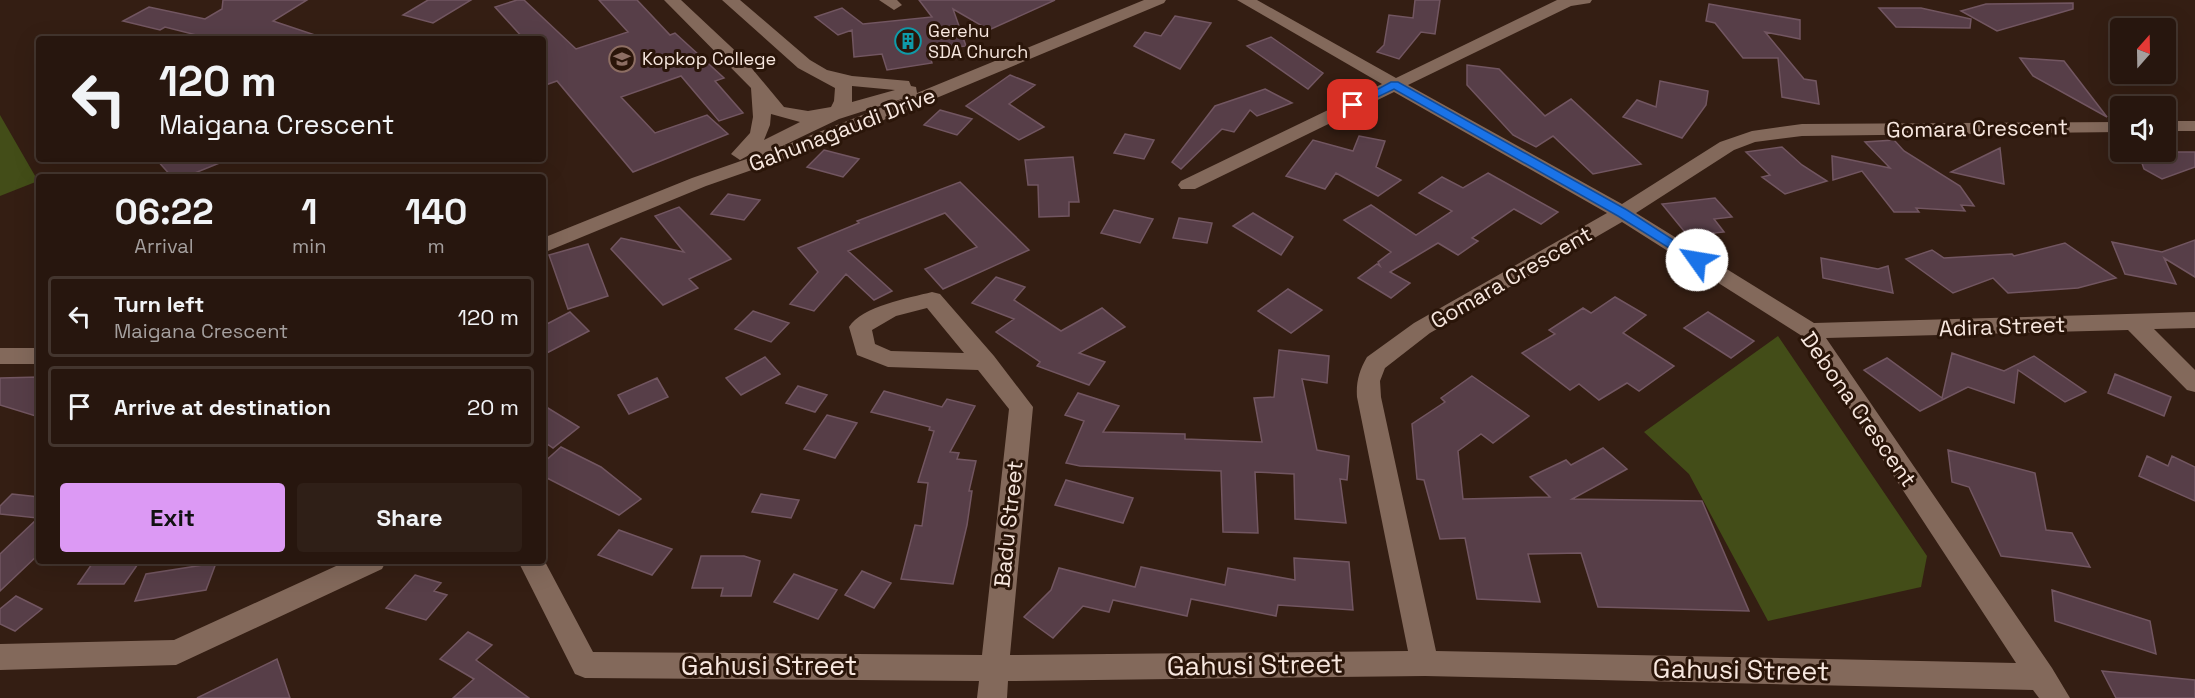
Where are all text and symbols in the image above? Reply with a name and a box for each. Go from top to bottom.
north arrow [2110,18,2176,84]
map controls [2110,18,2176,162]
place label: Gerehu SDA Church [928,19,1028,63]
building icon: Gerehu SDA Church [893,26,923,56]
school or university icon: Kopkop College [607,44,637,74]
place label: Kopkop College [642,47,776,70]
text: 120 m [159,55,277,108]
icon: left [60,60,138,138]
pin [1327,79,1378,130]
street label: Gahunagaudi Drive [745,81,939,177]
icon: arrive [1336,88,1369,121]
button: sound [2110,96,2176,162]
text: Maigana Crescent [159,107,394,142]
street label: Gomara Crescent [1886,112,2068,144]
text: 06:22 [115,189,214,235]
text: 1 [301,189,317,235]
text: 140 [405,189,467,235]
street label: Gomara Crescent [1425,219,1597,335]
position arrow [1665,228,1729,292]
text: Arrival [134,233,194,259]
text: min [292,233,326,259]
text: m [428,233,445,259]
text: Turn left [114,290,204,318]
icon: left [63,300,96,333]
text: 120 m [458,303,519,331]
street label: Adira Street [1938,310,2066,342]
text: Maigana Crescent [114,318,288,344]
street label: Debona Crescent [1795,326,1923,492]
icon: arrive [63,390,96,423]
text: Arrive at destination [114,393,331,421]
text: 20 m [467,393,519,421]
street label: Badu Street [987,459,1029,589]
button: Exit [60,483,285,552]
button: Share [297,483,522,552]
street label: Gahusi Street [1166,645,1344,684]
street label: Gahusi Street [681,648,857,683]
street label: Gahusi Street [1652,650,1830,689]

